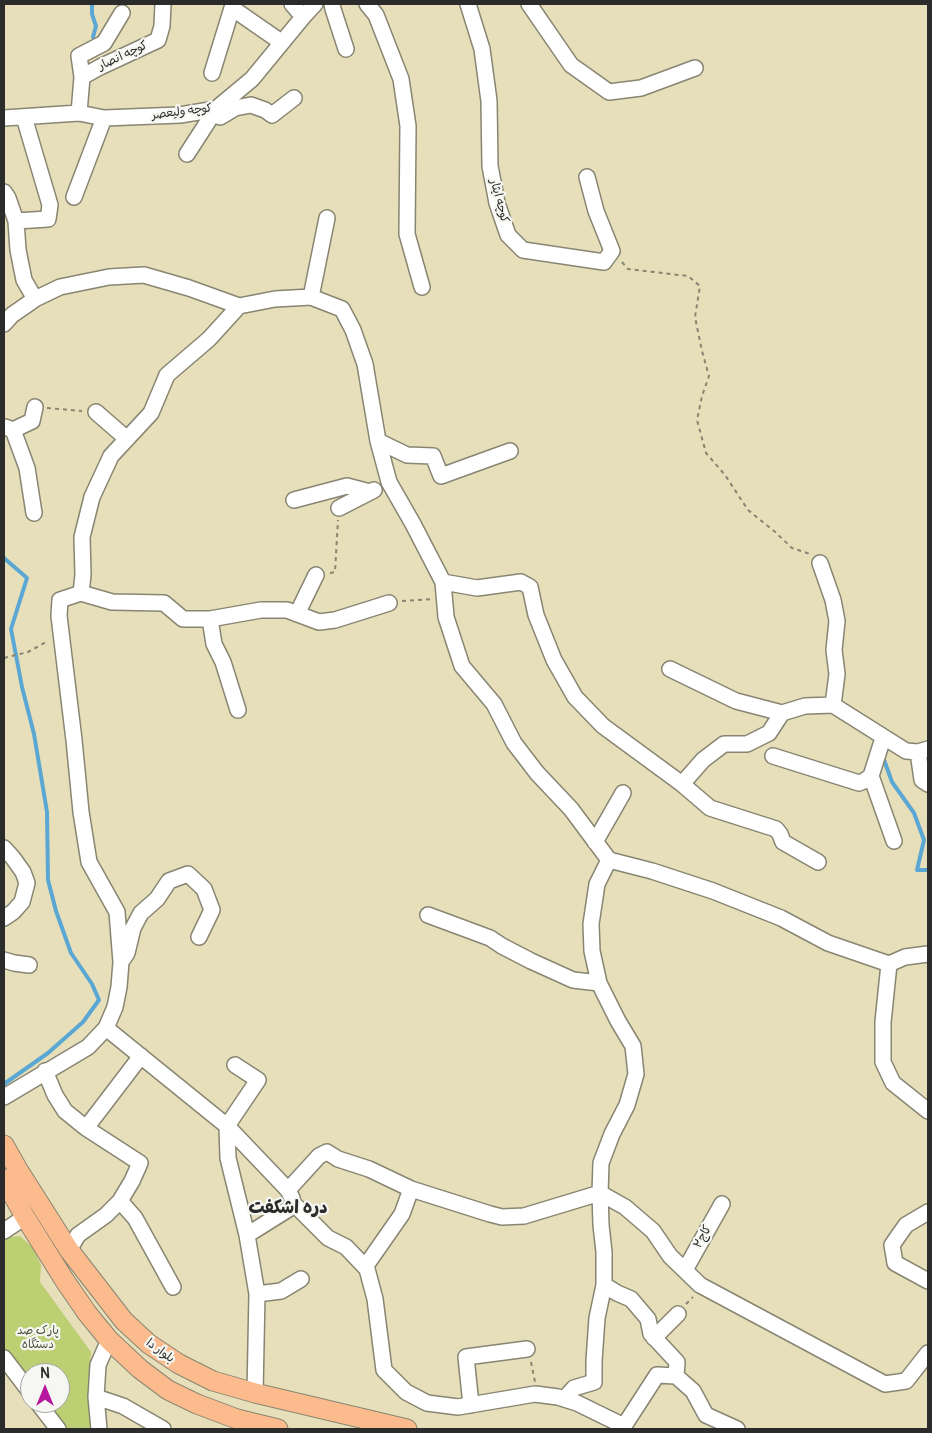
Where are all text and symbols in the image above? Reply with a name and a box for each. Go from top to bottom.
street label: کوچه انصار [96,38,150,74]
street label: کوچه ولیعصر [151,101,213,123]
street label: کوچه ایثار [486,177,512,225]
district label: دره اشکفت [248,1197,328,1219]
street label: کاج۲ [691,1223,715,1251]
park label: پارک صد دستگاه [17,1324,59,1352]
street label: بلوار دا [143,1336,177,1366]
north arrow [20,1363,70,1413]
text: N [40,1365,50,1382]

